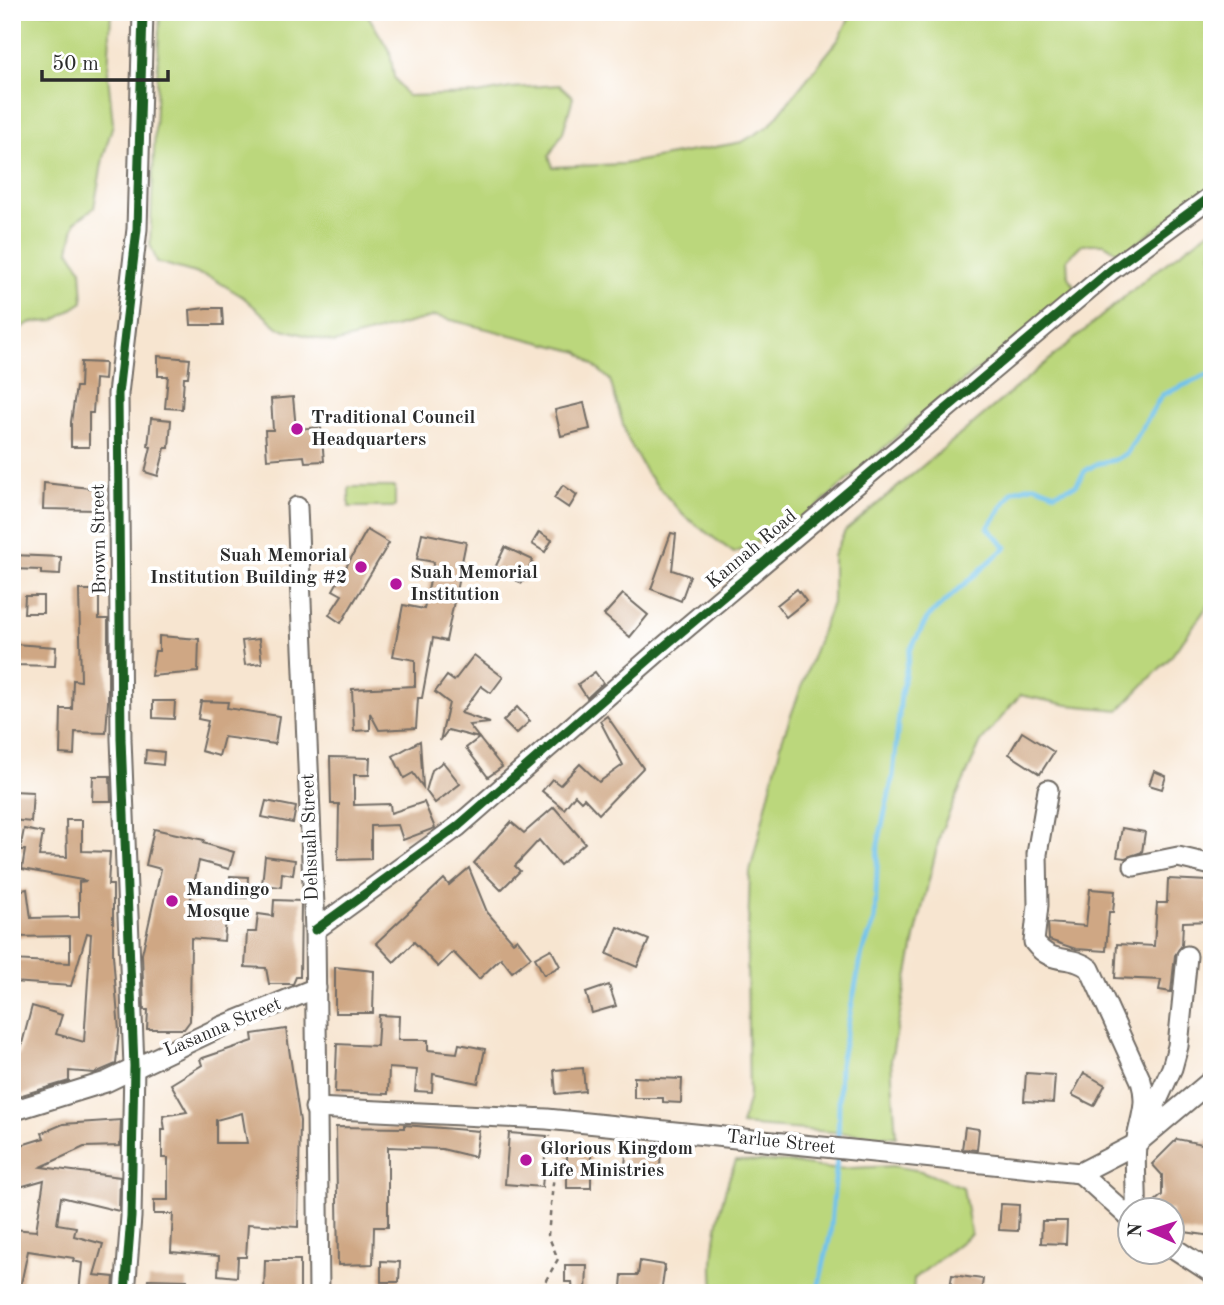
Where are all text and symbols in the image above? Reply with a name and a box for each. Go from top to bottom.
scale bar [42,38,168,82]
text: 50 m [52,54,99,75]
place label: Traditional Council Headquarters [311,409,475,450]
marker: Traditional Council Headquarters [289,421,305,437]
street label: Brown Street [90,483,110,595]
street label: Kannah Road [703,507,801,593]
place label: Suah Memorial Institution Building #2 [150,547,347,588]
marker: Suah Memorial Institution Building #2 [353,559,369,575]
place label: Suah Memorial Institution [410,564,538,605]
marker: Suah Memorial Institution [388,576,404,592]
street label: Dehsuah Street [299,773,323,901]
place label: Mandingo Mosque [186,881,270,922]
marker: Mandingo Mosque [164,893,180,909]
street label: Lasanna Street [162,995,284,1061]
street label: Tarlue Street [726,1128,836,1158]
place label: Glorious Kingdom Life Ministries [540,1140,693,1181]
marker: Glorious Kingdom Life Ministries [518,1152,534,1168]
north arrow [1116,1196,1186,1266]
text: N [1127,1222,1146,1238]

